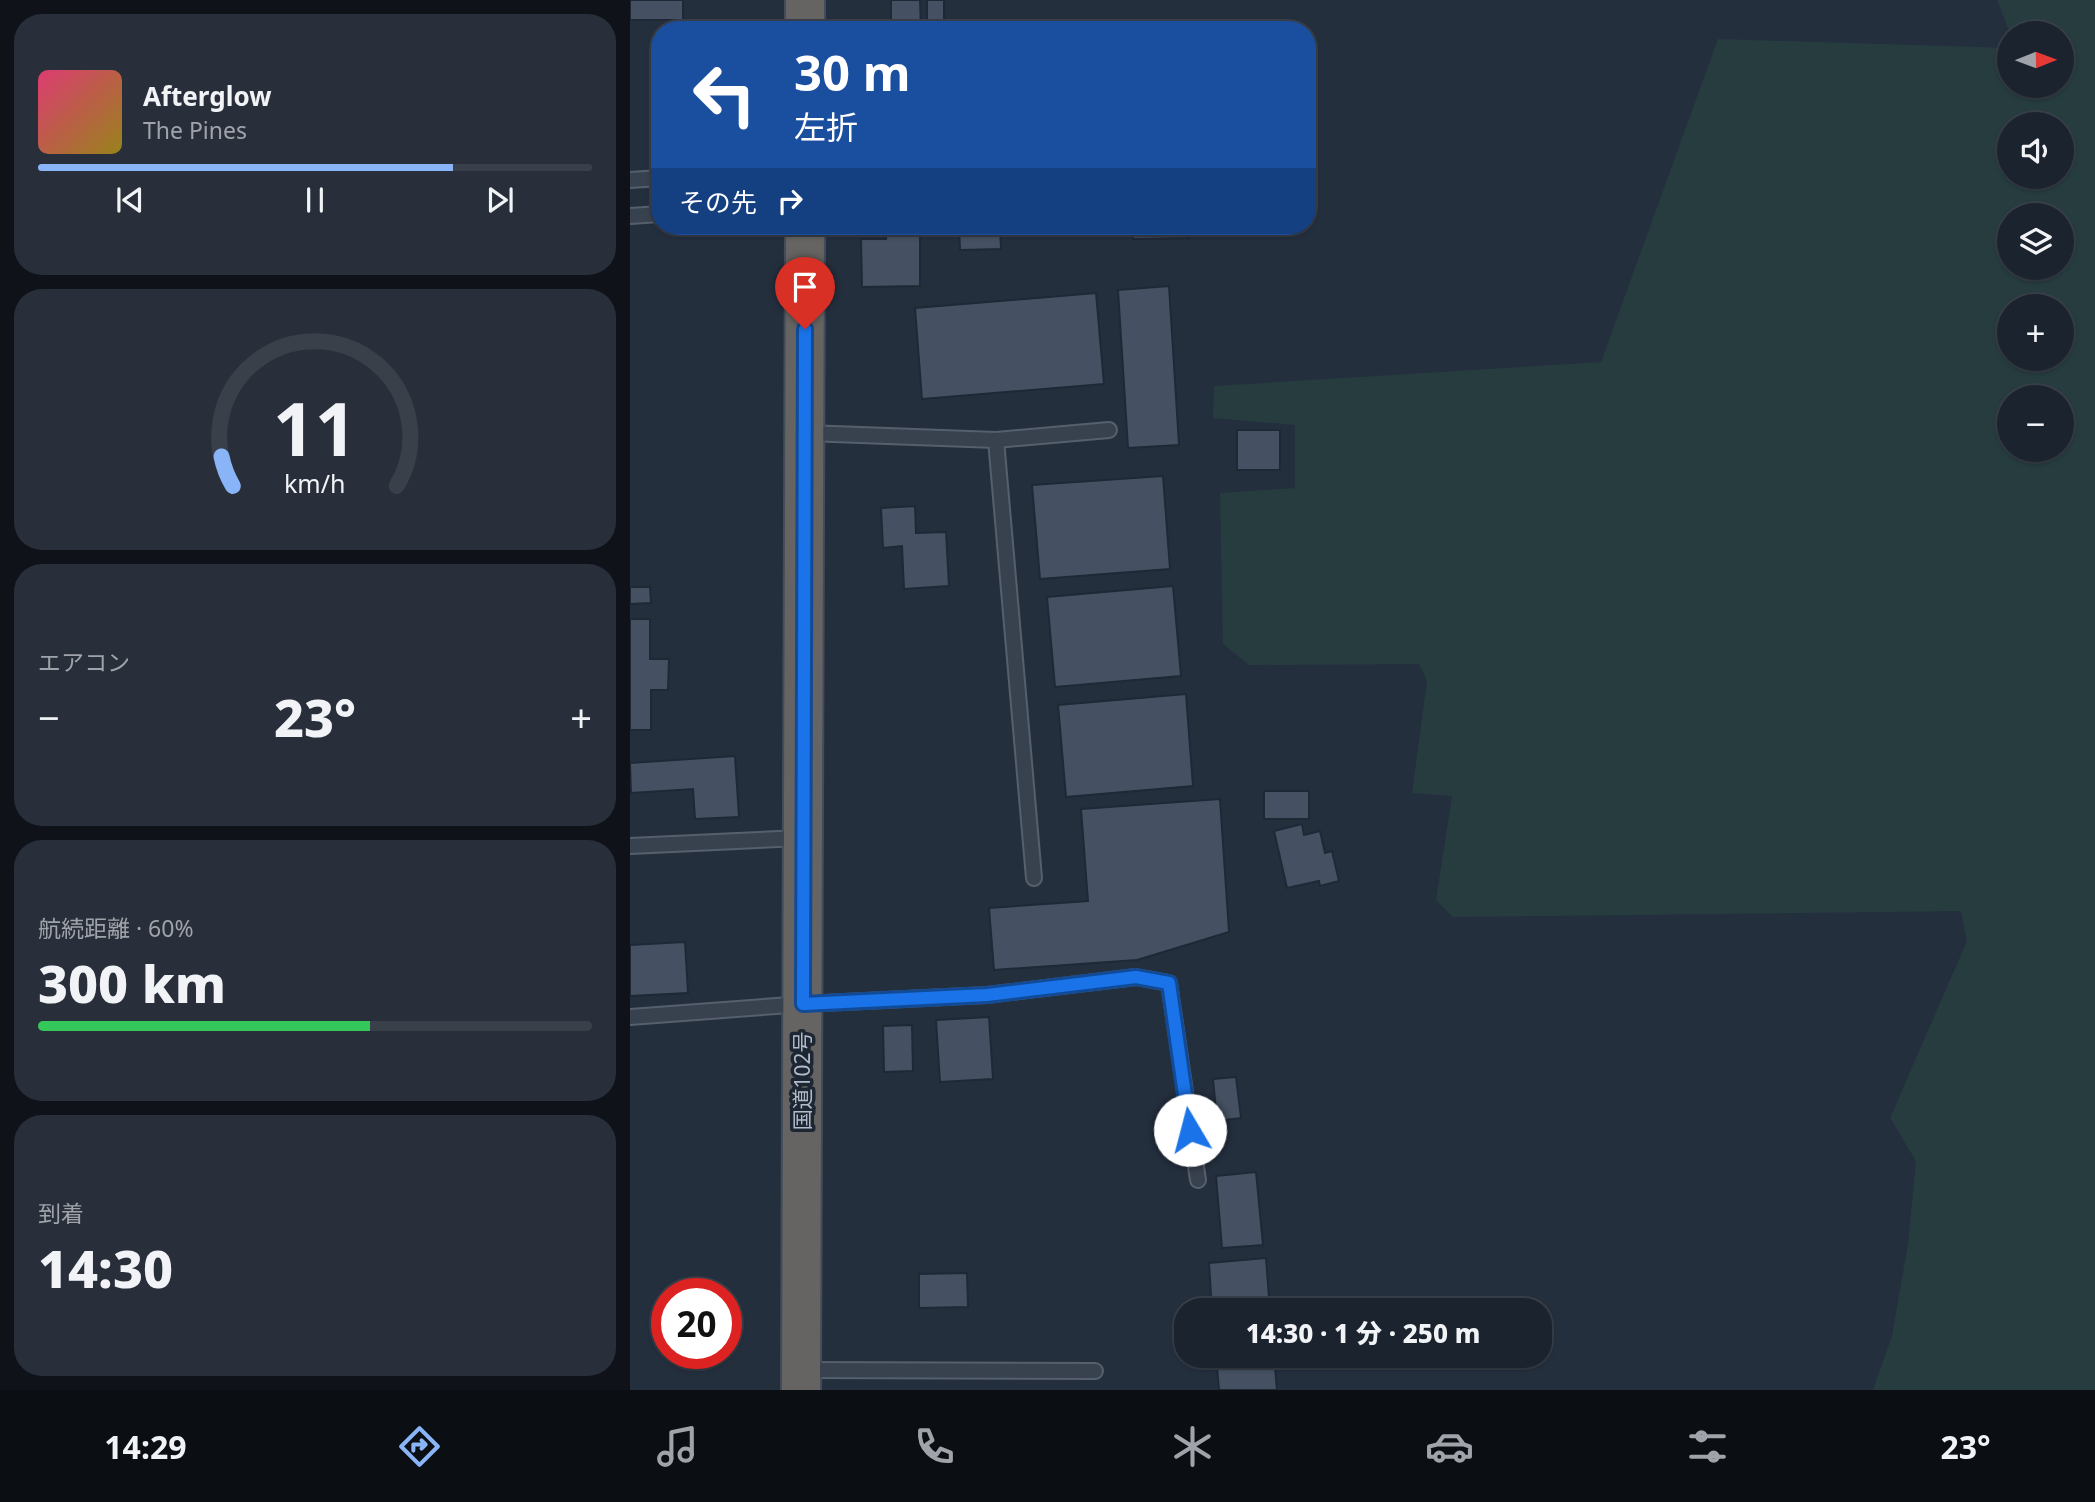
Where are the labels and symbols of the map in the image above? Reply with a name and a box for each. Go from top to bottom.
north arrow [1997,21,2074,98]
pin [775,257,835,329]
street label: 国道102号 [788,1031,816,1131]
position arrow [1153,1093,1227,1167]
speed limit sign: 20 [651,1278,742,1369]

